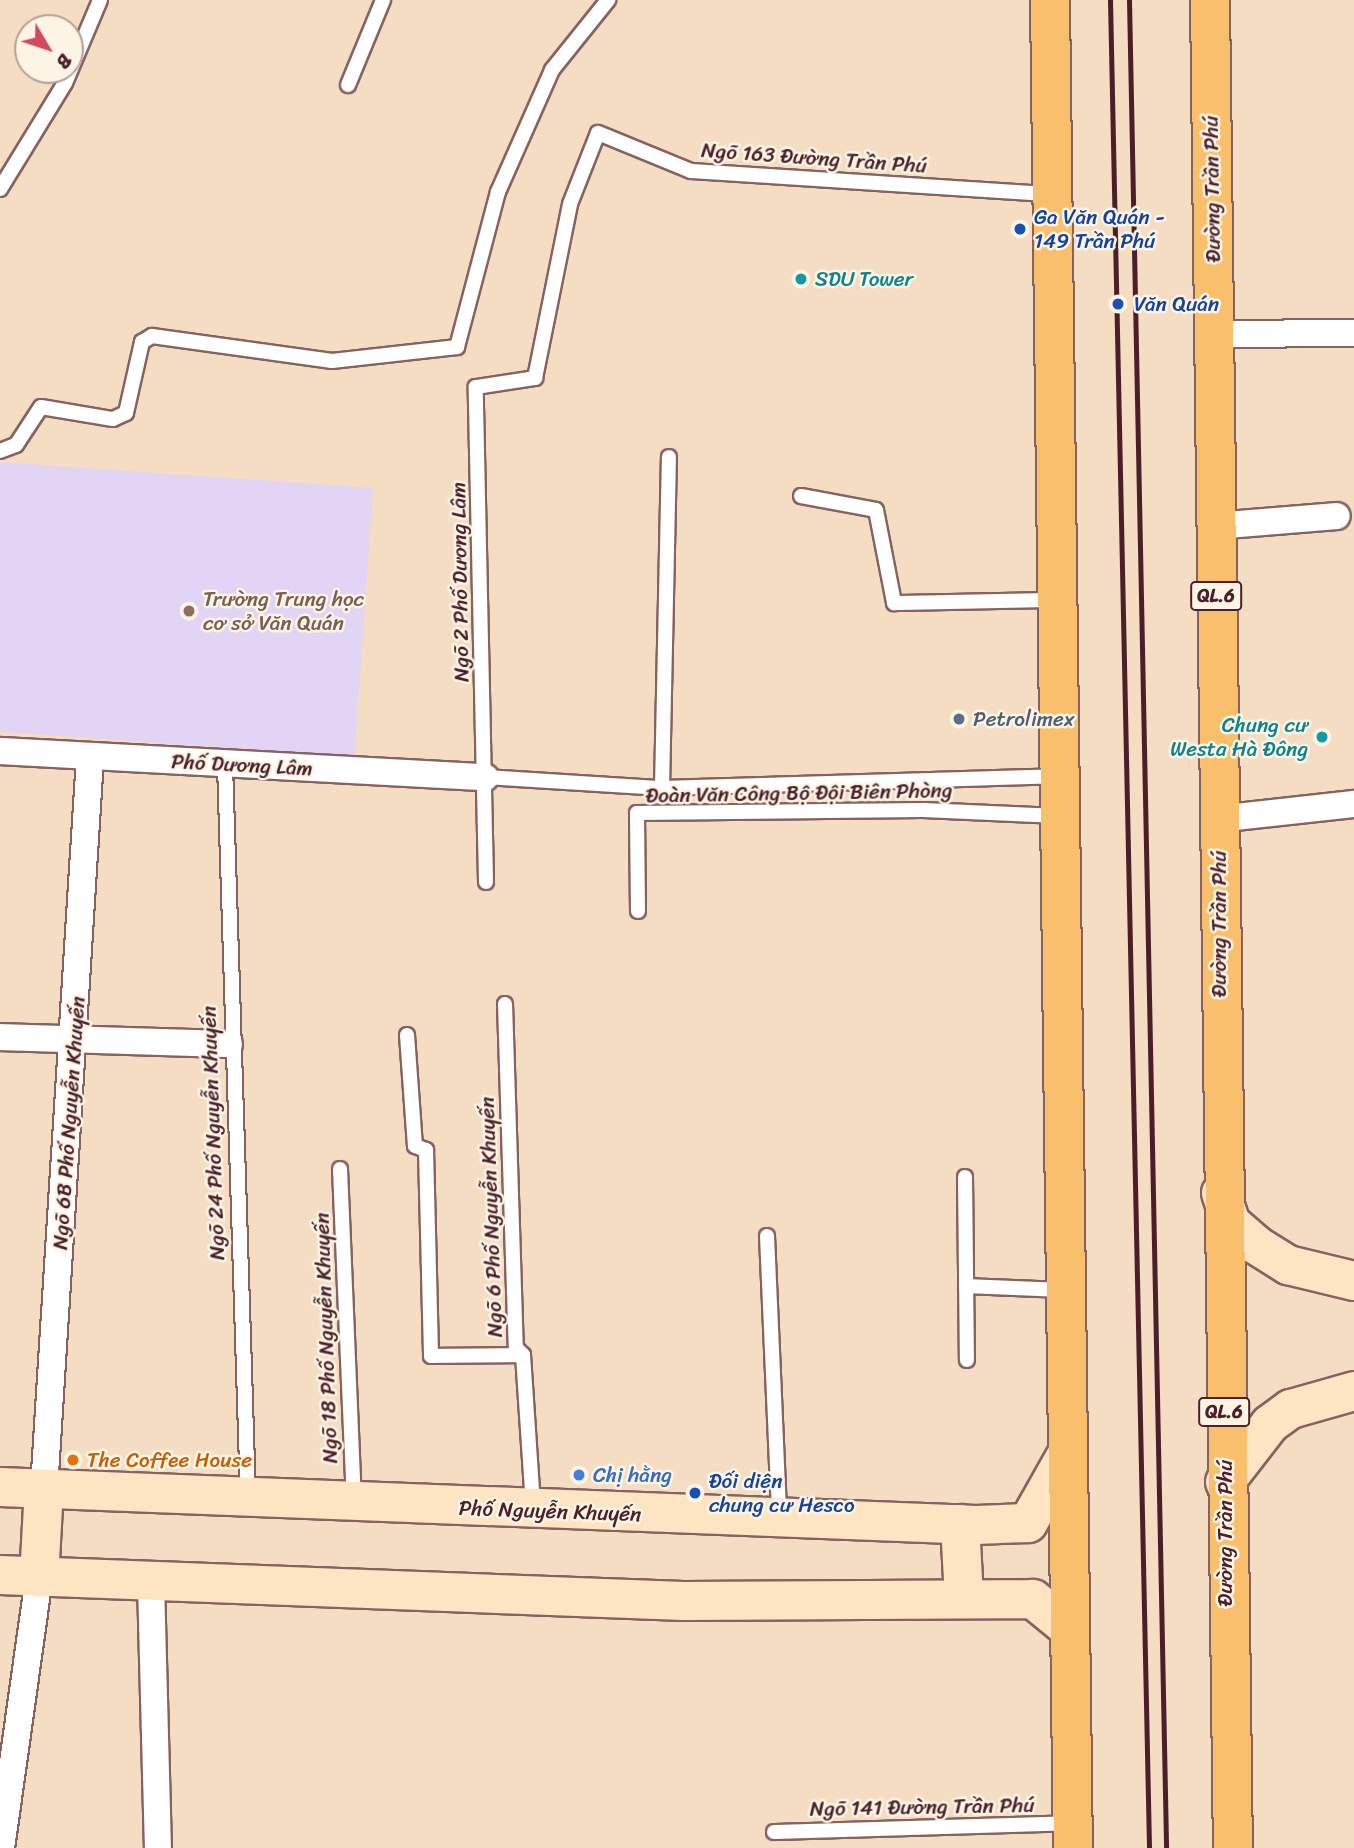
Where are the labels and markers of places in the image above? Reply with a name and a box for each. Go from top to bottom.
place label: Ga Văn Quán - 149 Trần Phú [1034,204,1163,254]
marker: Ga Văn Quán - 149 Trần Phú [1012,221,1028,237]
place label: SDU Tower [815,266,914,292]
marker: SDU Tower [793,271,809,287]
place label: Văn Quán [1134,291,1219,317]
marker: Văn Quán [1108,294,1128,314]
place label: Trường Trung học cơ sở Văn Quán [203,586,363,636]
marker: Trường Trung học cơ sở Văn Quán [181,603,197,619]
place label: Petrolimex [973,706,1074,732]
marker: Petrolimex [951,711,967,727]
place label: Chung cư Westa Hà Đông [1170,712,1308,762]
marker: Chung cư Westa Hà Đông [1314,729,1330,745]
place label: The Coffee House [87,1447,251,1473]
marker: The Coffee House [65,1452,81,1468]
place label: Chị hằng [593,1462,672,1488]
marker: Chị hằng [571,1467,587,1483]
place label: Đối diện chung cư Hesco [709,1468,855,1518]
marker: Đối diện chung cư Hesco [687,1485,703,1501]

